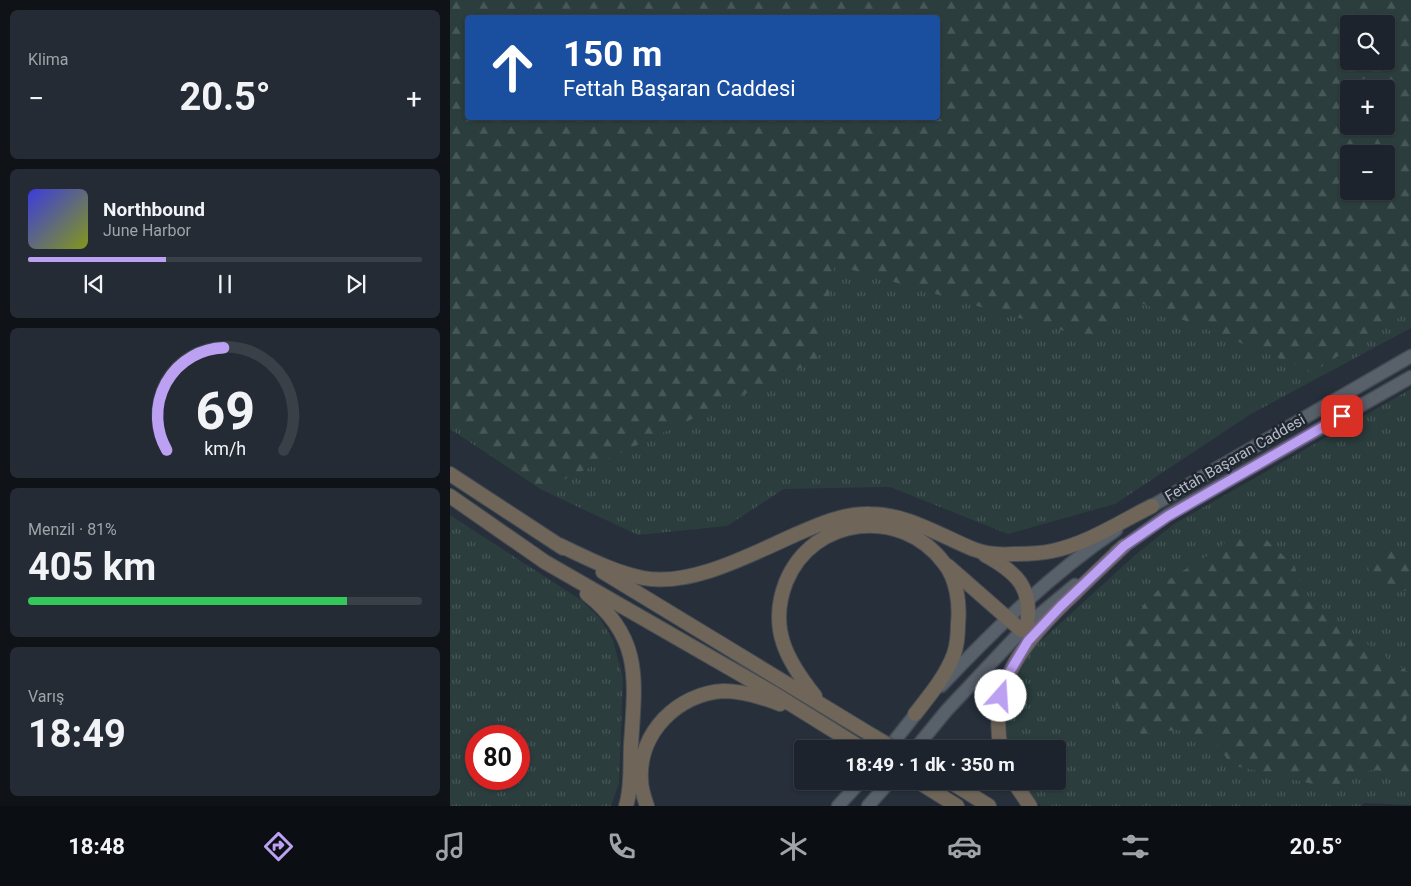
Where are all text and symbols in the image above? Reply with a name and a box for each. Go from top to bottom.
map controls [1340,15,1395,200]
button: search [1340,15,1395,70]
text: 150 m [563,34,662,75]
icon: ahead [480,35,545,100]
text: Klima [28,50,69,69]
text: 20.5° [179,75,271,119]
text: Fettah Başaran Caddesi [563,76,796,101]
button: + [1340,80,1395,135]
text: − [28,82,44,115]
text: + [406,82,422,115]
button: − [1340,145,1395,200]
text: Northbound [103,198,205,221]
text: June Harbor [103,221,191,240]
icon: previous [80,270,108,298]
icon: pause [211,270,239,298]
icon: next [342,270,370,298]
text: 69 [195,381,255,442]
pin [1321,395,1363,437]
icon: arrive [1328,402,1356,430]
street label: Fettah Başaran Caddesi [1162,411,1308,505]
text: km/h [204,438,246,459]
text: Menzil · 81% [28,520,117,539]
text: 405 km [28,545,156,589]
position arrow [974,669,1026,721]
text: Varış [28,687,64,706]
text: 18:49 [28,712,126,756]
speed limit sign: 80 [465,725,530,790]
text: 18:49 · 1 dk · 350 m [845,753,1015,776]
icon: directions [261,829,296,864]
icon: music [433,829,468,864]
icon: phone [604,829,639,864]
icon: climate [776,829,811,864]
icon: car [947,829,982,864]
icon: filters [1118,829,1153,864]
text: 18:48 [68,834,125,859]
text: 20.5° [1290,834,1343,859]

